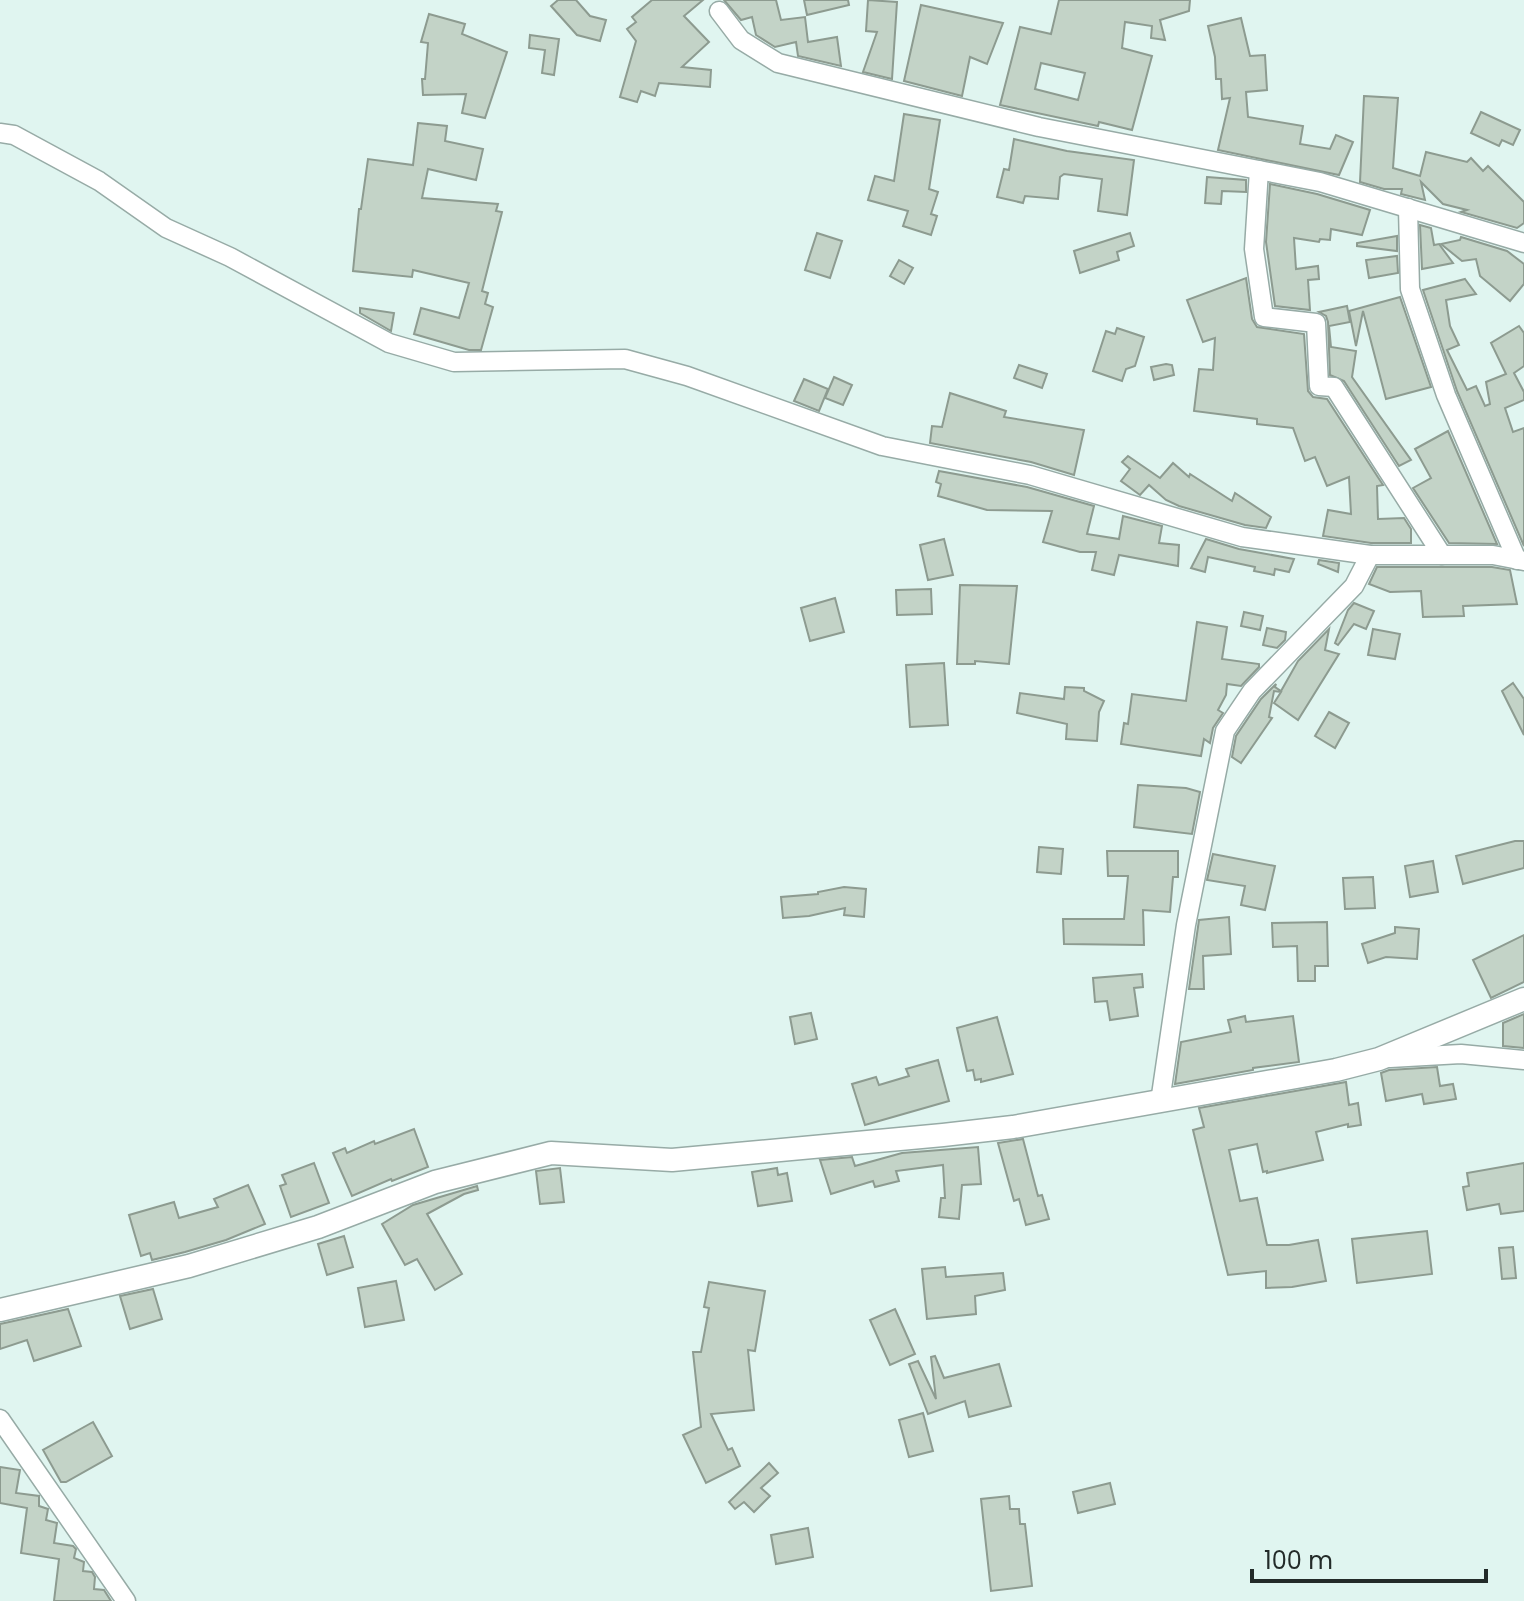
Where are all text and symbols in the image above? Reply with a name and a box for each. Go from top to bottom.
scale bar [1252,1533,1486,1583]
text: 100 m [1264,1544,1333,1577]

